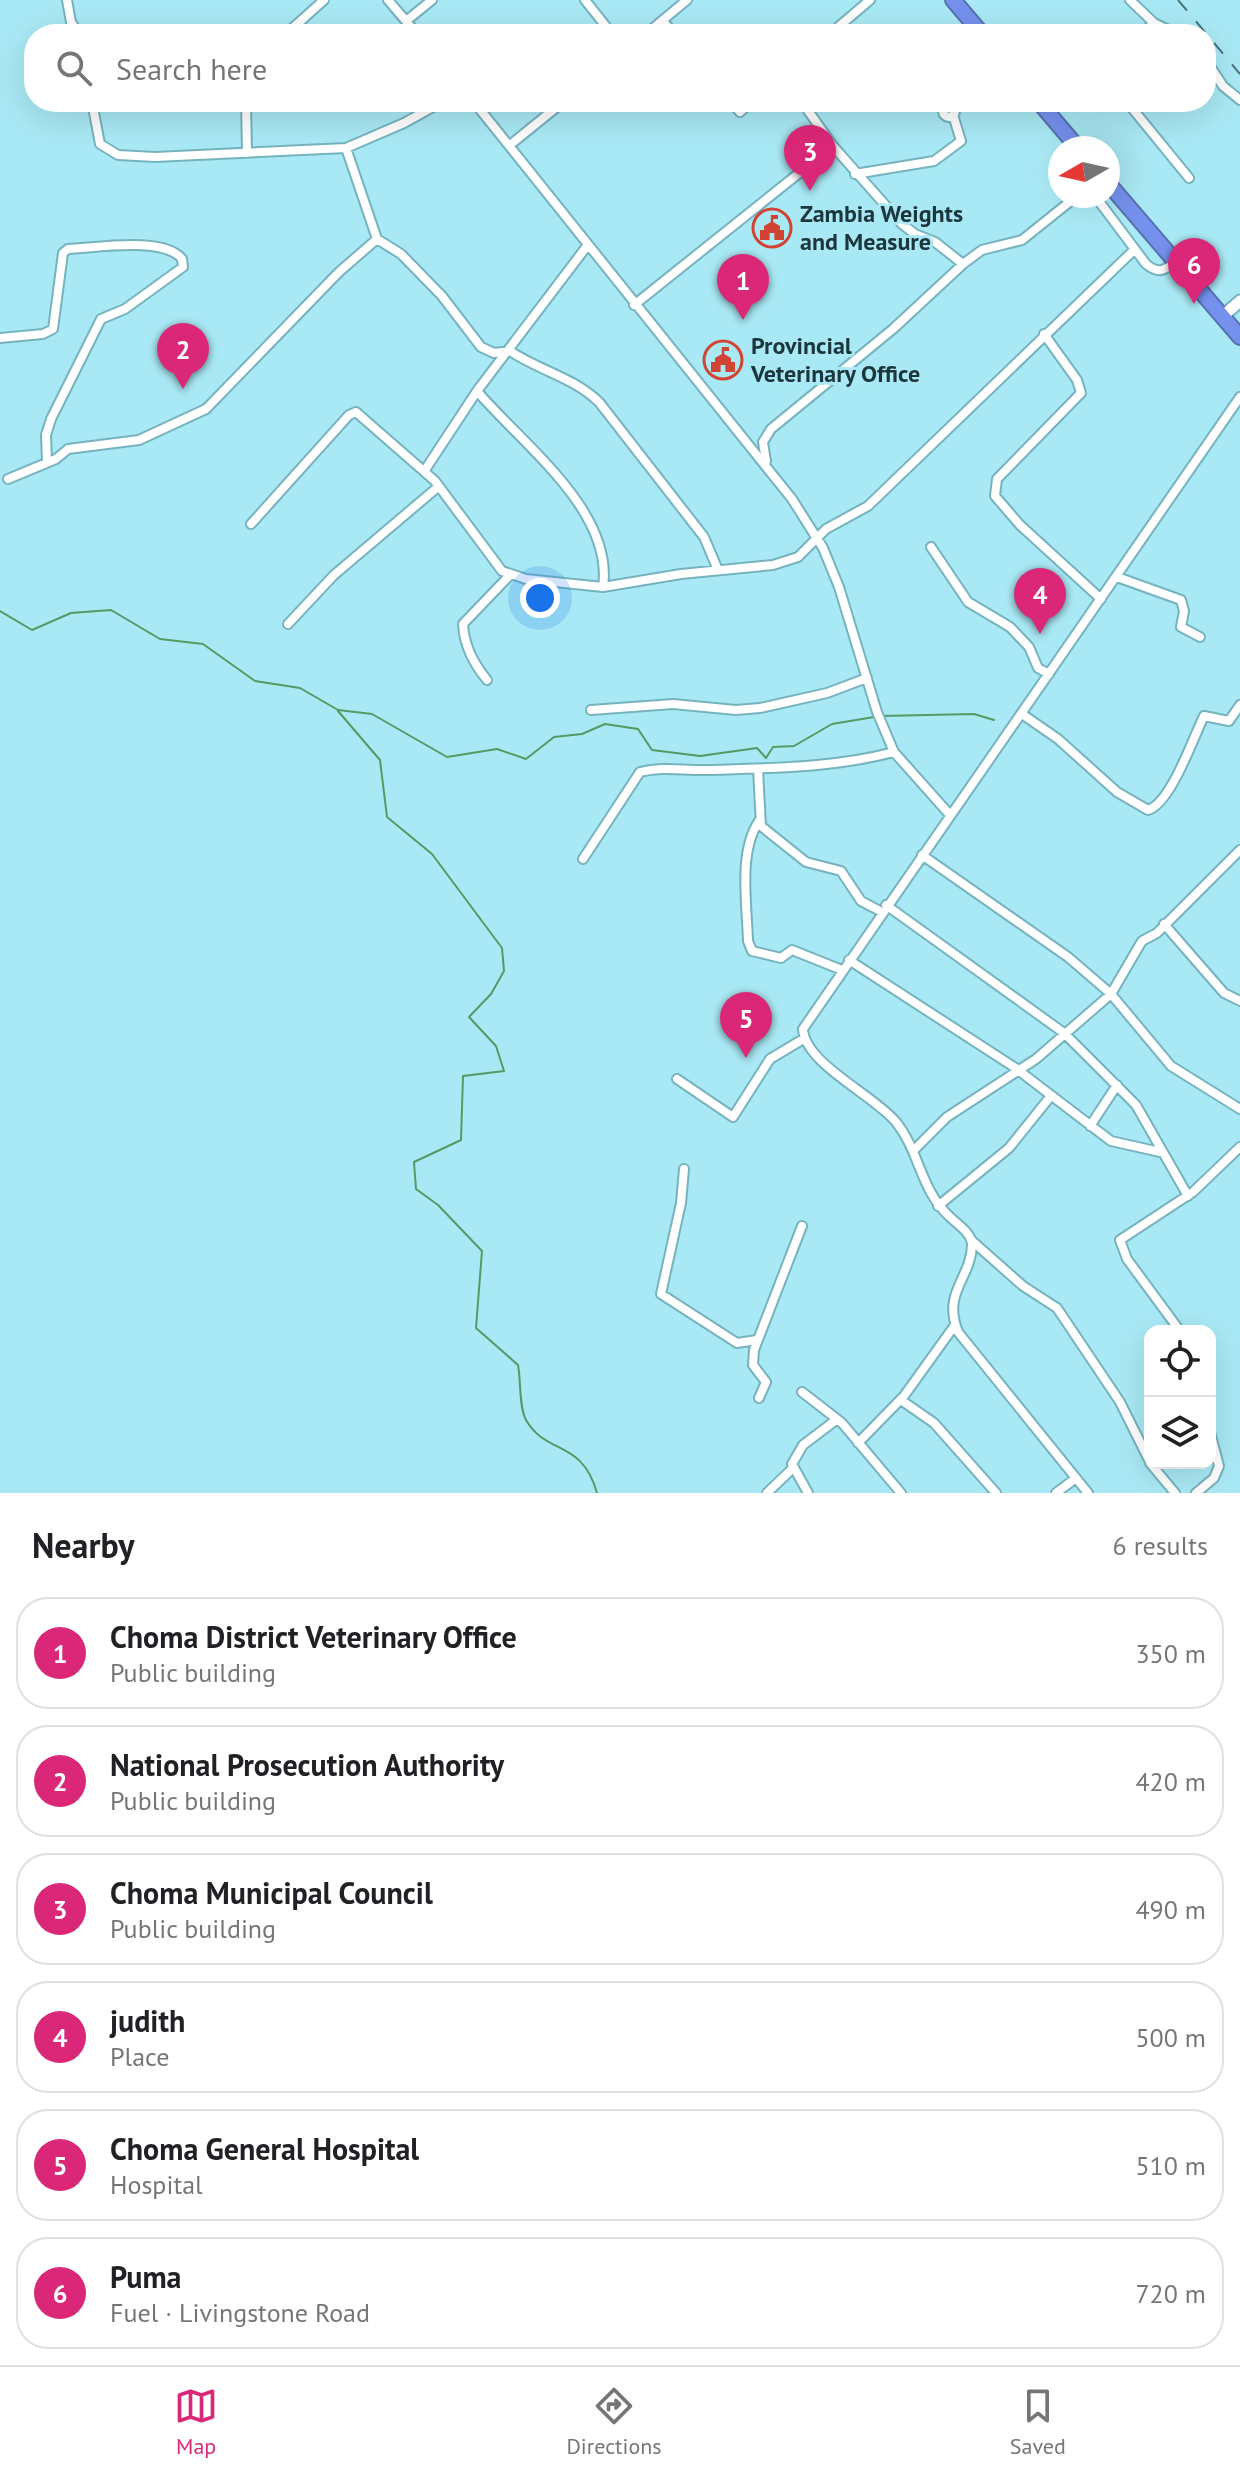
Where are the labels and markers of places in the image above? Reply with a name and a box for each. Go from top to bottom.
pin: 3 [784,125,836,191]
place label: Zambia Weights and Measure [800,198,963,257]
public building icon: Zambia Weights and Measure [751,207,793,249]
pin: 6 [1168,238,1220,304]
pin: 1 [717,254,769,320]
pin: 2 [157,323,209,389]
place label: Provincial Veterinary Office [750,330,920,389]
public building icon: Provincial Veterinary Office [702,339,744,381]
pin: 4 [1014,568,1066,634]
pin: 5 [720,992,772,1058]

